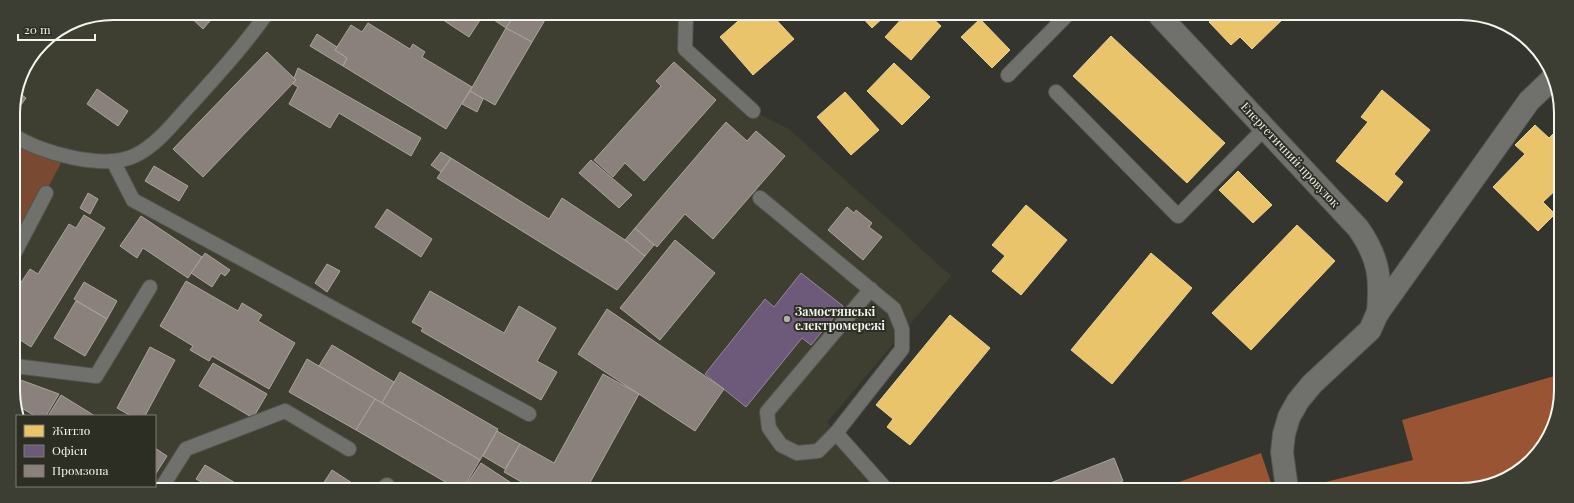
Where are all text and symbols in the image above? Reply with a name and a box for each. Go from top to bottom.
scale bar [18,16,95,42]
text: 20 m [24,21,51,37]
street label: Енергетичний провулок [1238,98,1344,210]
place label: Замостянські електромережі [795,303,885,333]
marker: Замостянські електромережі [782,314,792,324]
legend [16,415,156,487]
text: Житло [52,422,91,438]
text: Офіси [52,442,88,458]
text: Промзона [52,462,109,478]

